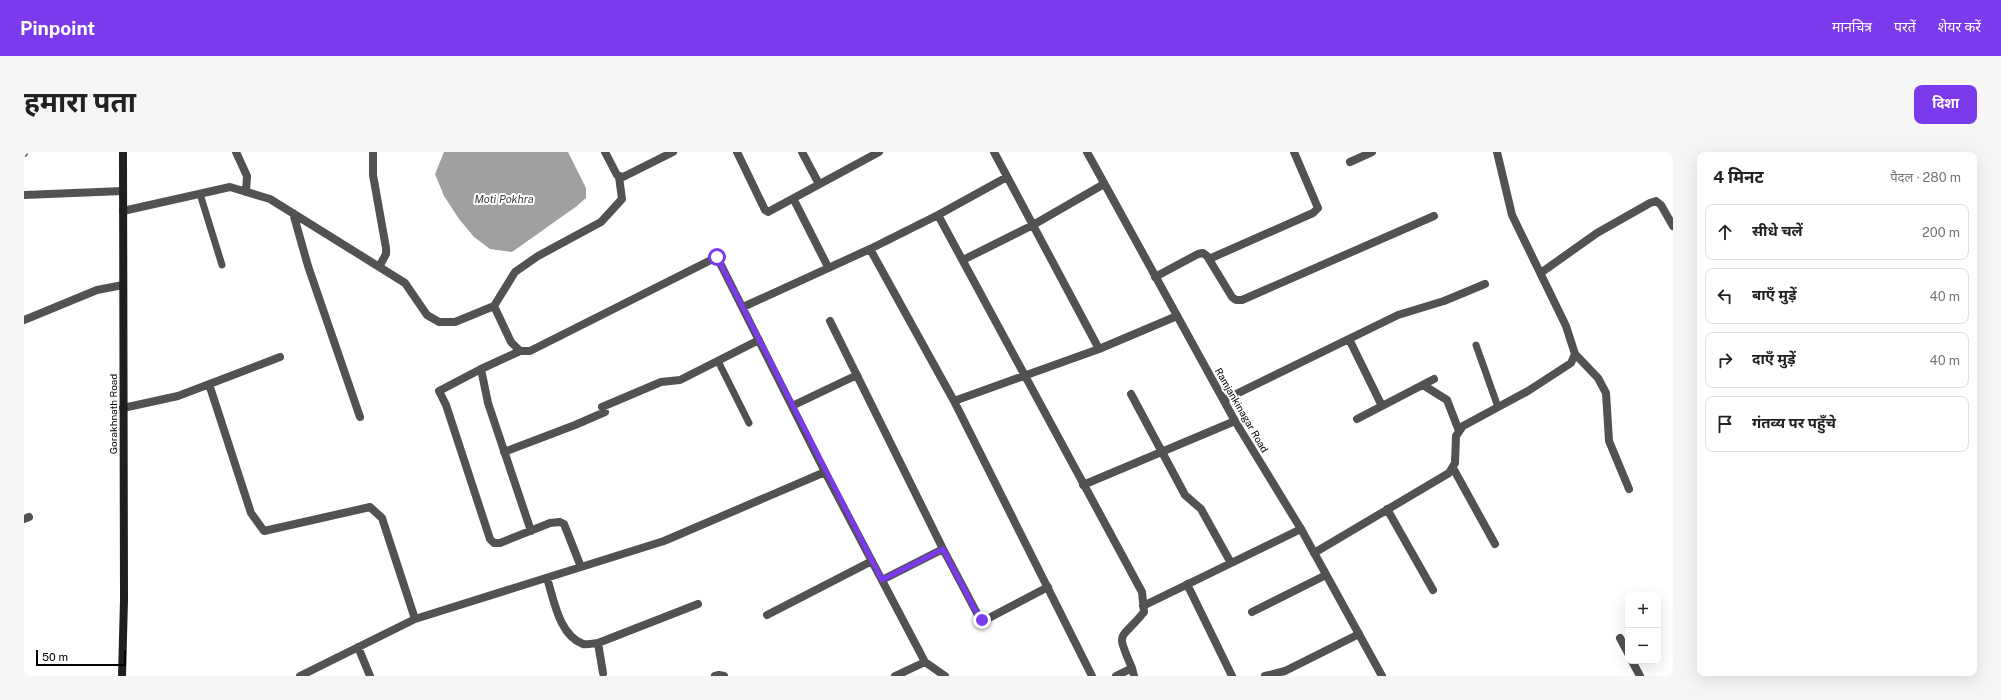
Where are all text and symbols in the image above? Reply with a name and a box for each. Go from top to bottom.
text: Pinpoint [20,17,95,39]
text: मानचित्र [1832,19,1872,35]
text: परतें [1894,19,1916,35]
text: शेयर करें [1938,19,1981,35]
text: हमारा पता [24,85,136,118]
button: दिशा [1914,85,1977,124]
text: 4 मिनट [1713,167,1764,187]
text: पैदल · 280 m [1890,170,1961,185]
water label: Moti Pokhra [474,193,534,205]
icon: ahead [1714,221,1736,243]
text: सीधे चलें [1752,222,1803,239]
text: 200 m [1922,225,1960,240]
route start [708,248,726,266]
icon: left [1714,285,1736,307]
text: बाएँ मुड़ें [1752,286,1797,303]
text: 40 m [1929,289,1960,304]
icon: right [1714,349,1736,371]
text: दाएँ मुड़ें [1752,350,1796,367]
text: 40 m [1929,353,1960,368]
street label: Ramjankinagar Road [1213,365,1271,455]
street label: Gorakhnath Road [107,374,119,454]
icon: arrive [1714,413,1736,435]
text: गंतव्य पर पहुँचे [1752,414,1836,431]
map controls [1625,592,1661,664]
button: + [1625,592,1661,628]
route end [973,611,991,629]
button: − [1625,628,1661,664]
scale bar [36,648,126,667]
text: 50 m [42,651,68,663]

